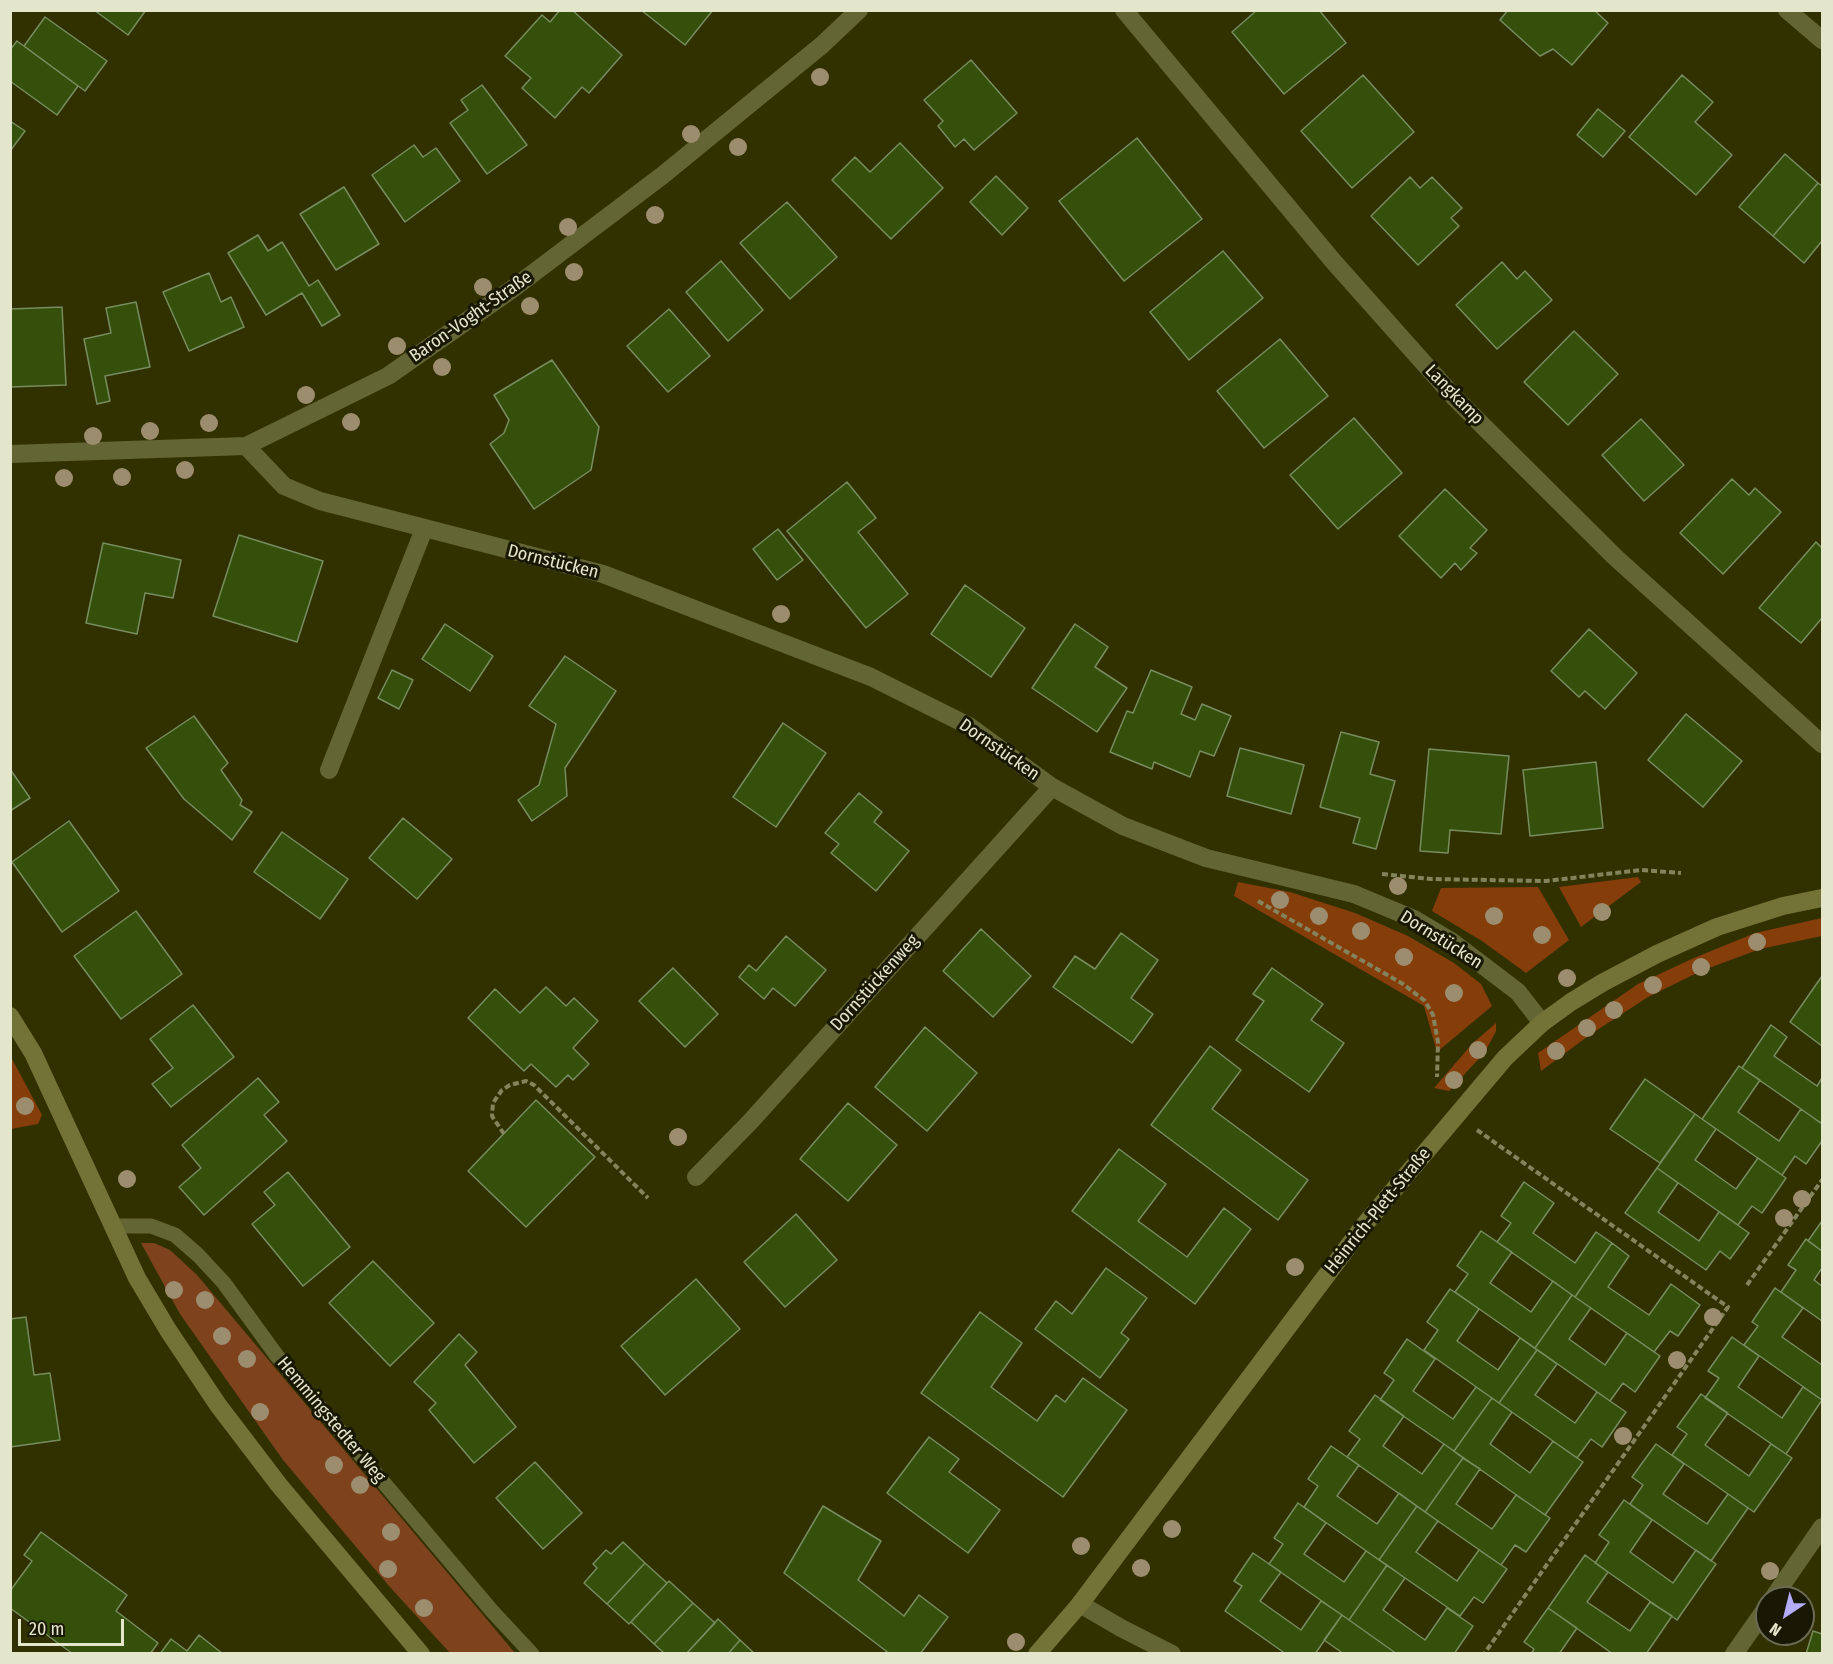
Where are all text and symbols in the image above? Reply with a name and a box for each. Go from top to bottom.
street label: Baron-Voght-Straße [406,267,536,367]
street label: Langkamp [1420,361,1488,429]
street label: Dornstücken [505,540,601,584]
street label: Dornstücken [955,714,1043,786]
street label: Dornstücken [1396,906,1486,974]
street label: Dornstückenweg [826,930,924,1036]
street label: Heinrich-Plett-Straße [1320,1144,1436,1278]
street label: Hemmingstedter Weg [272,1353,390,1487]
north arrow [1755,1586,1815,1646]
scale bar [21,1607,128,1645]
text: 20 m [29,1618,64,1640]
text: N [1766,1619,1785,1640]

